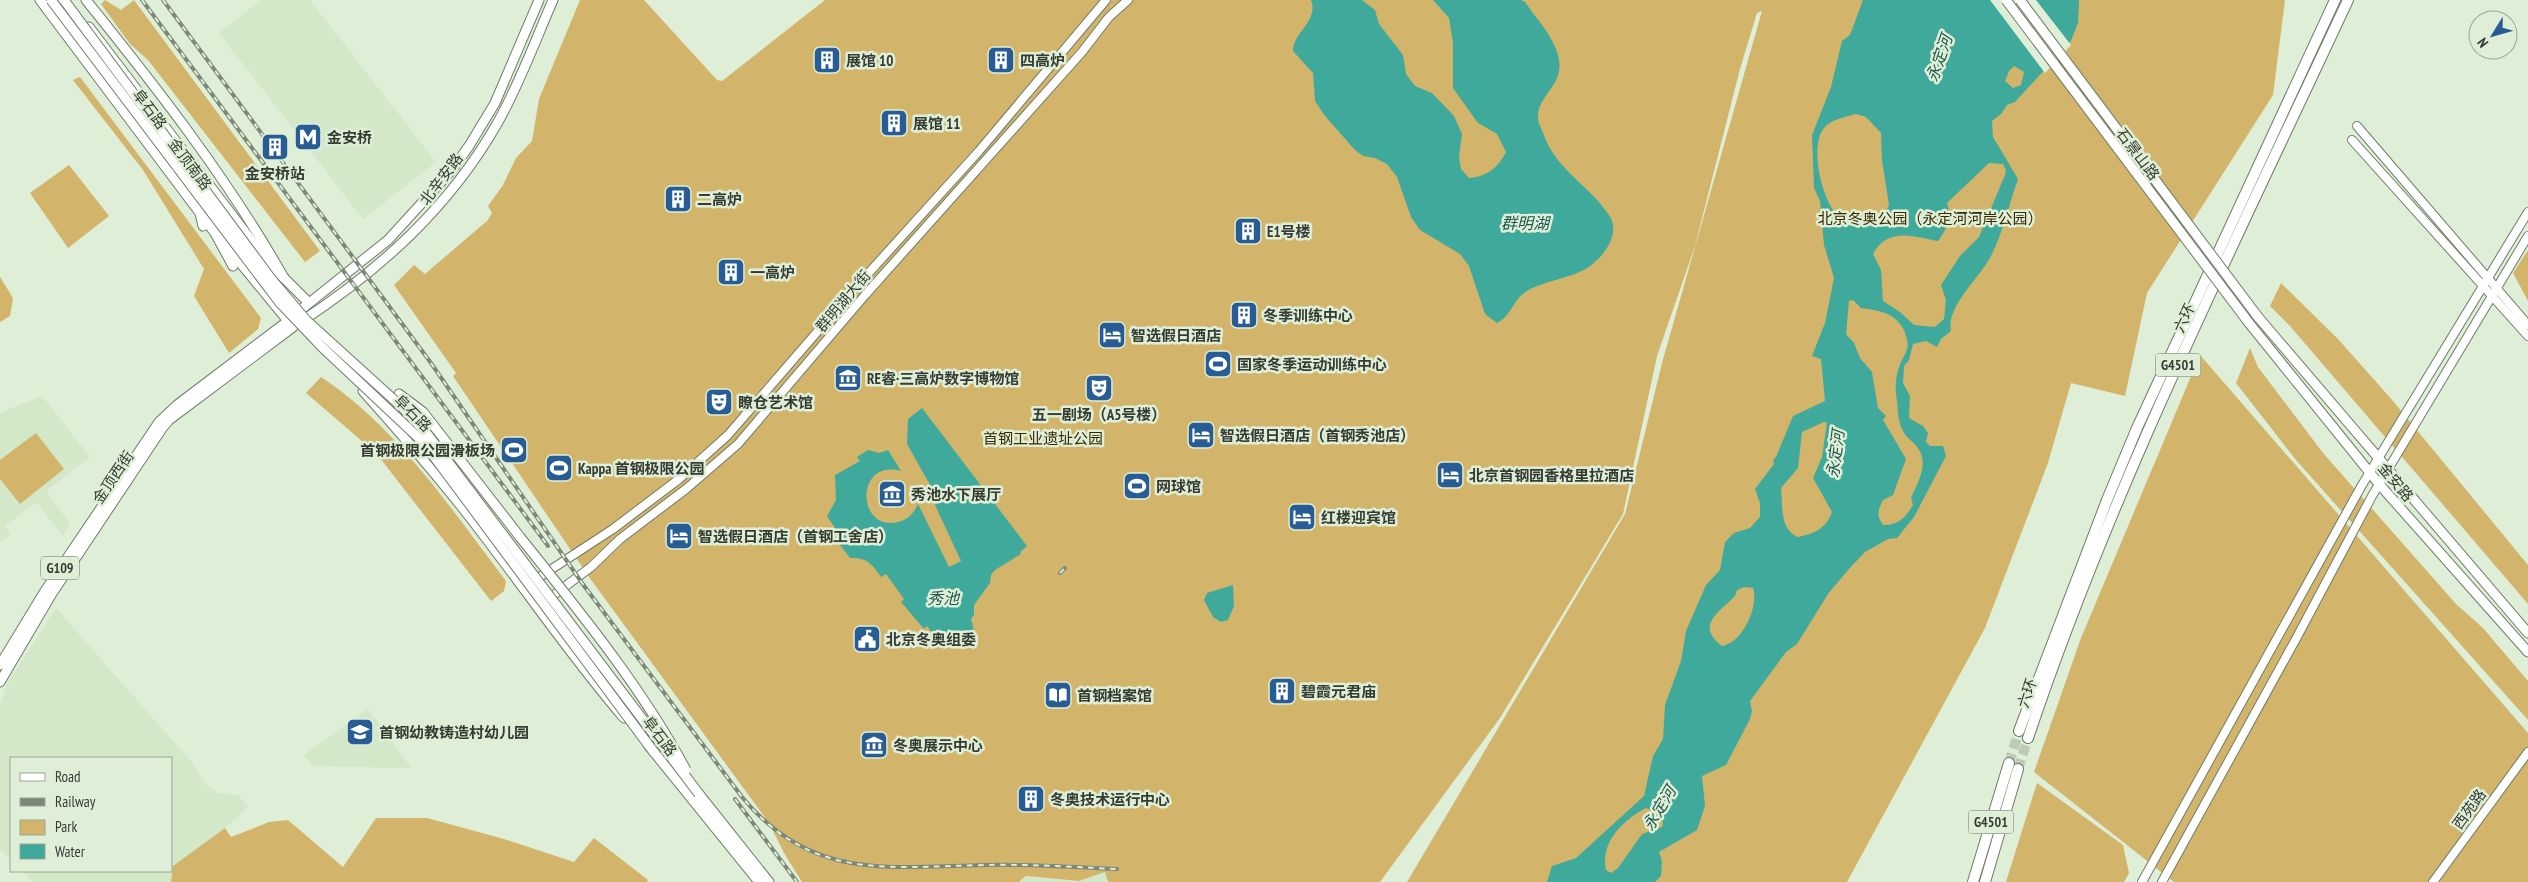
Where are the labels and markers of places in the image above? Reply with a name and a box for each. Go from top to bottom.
building icon: 展馆 10 [812,45,842,75]
building icon: 四高炉 [986,45,1016,75]
place label: 展馆 10 [846,51,893,70]
place label: 四高炉 [1020,51,1065,70]
building icon: 展馆 11 [879,108,909,138]
place label: 展馆 11 [913,114,960,133]
metro station icon: 金安桥 [293,122,323,152]
place label: 金安桥 [327,128,372,147]
building icon: 金安桥站 [260,132,290,162]
place label: 金安桥站 [245,164,305,183]
building icon: 二高炉 [663,184,693,214]
place label: 二高炉 [697,190,742,209]
building icon: E1号楼 [1233,216,1263,246]
place label: E1号楼 [1267,222,1311,241]
building icon: 一高炉 [716,257,746,287]
place label: 一高炉 [750,263,795,282]
building icon: 冬季训练中心 [1229,300,1259,330]
place label: 冬季训练中心 [1263,306,1353,325]
hotel icon: 智选假日酒店 [1097,320,1127,350]
place label: 智选假日酒店 [1131,326,1221,345]
sports icon: 国家冬季运动训练中心 [1203,349,1233,379]
place label: 国家冬季运动训练中心 [1237,355,1387,374]
museum icon: RE睿·三高炉数字博物馆 [833,363,863,393]
place label: RE睿·三高炉数字博物馆 [867,369,1019,388]
theatre icon: 五一剧场（A5号楼） [1084,373,1114,403]
theatre icon: 瞭仓艺术馆 [704,387,734,417]
place label: 瞭仓艺术馆 [738,393,813,412]
place label: 五一剧场（A5号楼） [1032,405,1166,424]
hotel icon: 智选假日酒店（首钢秀池店） [1186,420,1216,450]
place label: 智选假日酒店（首钢秀池店） [1220,426,1415,445]
sports icon: 首钢极限公园滑板场 [499,435,529,465]
place label: 首钢极限公园滑板场 [360,441,495,460]
sports icon: Kappa 首钢极限公园 [544,453,574,483]
place label: Kappa 首钢极限公园 [578,459,704,478]
hotel icon: 北京首钢园香格里拉酒店 [1435,460,1465,490]
place label: 北京首钢园香格里拉酒店 [1469,466,1634,485]
sports icon: 网球馆 [1122,471,1152,501]
place label: 网球馆 [1156,477,1201,496]
museum icon: 秀池水下展厅 [877,479,907,509]
place label: 秀池水下展厅 [911,485,1001,504]
hotel icon: 红楼迎宾馆 [1287,502,1317,532]
place label: 红楼迎宾馆 [1321,508,1396,527]
hotel icon: 智选假日酒店（首钢工舍店） [664,521,694,551]
place label: 智选假日酒店（首钢工舍店） [698,527,893,546]
public building icon: 北京冬奥组委 [852,624,882,654]
place label: 北京冬奥组委 [886,630,976,649]
building icon: 碧霞元君庙 [1267,676,1297,706]
library icon: 首钢档案馆 [1043,680,1073,710]
place label: 碧霞元君庙 [1301,682,1376,701]
place label: 首钢档案馆 [1077,686,1152,705]
school or university icon: 首钢幼教铸造村幼儿园 [345,717,375,747]
place label: 首钢幼教铸造村幼儿园 [379,723,529,742]
museum icon: 冬奥展示中心 [859,730,889,760]
place label: 冬奥展示中心 [893,736,983,755]
building icon: 冬奥技术运行中心 [1016,784,1046,814]
place label: 冬奥技术运行中心 [1050,790,1170,809]

